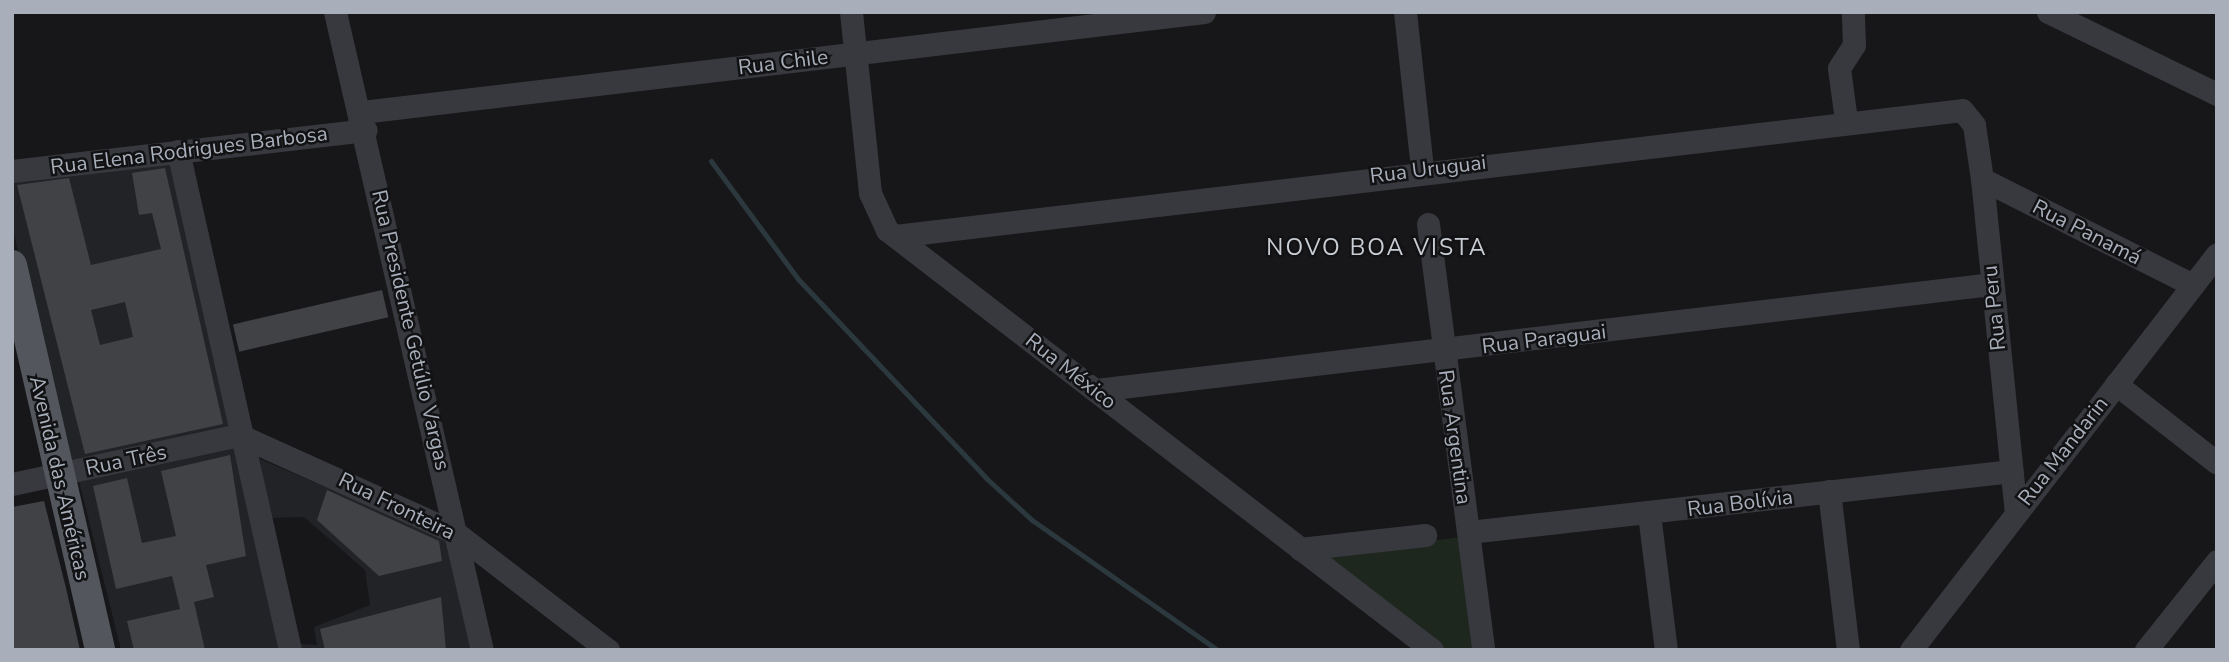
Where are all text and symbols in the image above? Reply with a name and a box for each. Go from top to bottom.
street label: Rua Chile [737,44,829,80]
street label: Rua Elena Rodrigues Barbosa [49,120,329,180]
street label: Rua Uruguai [1368,149,1488,189]
street label: Rua Presidente Getúlio Vargas [366,187,456,473]
street label: Rua Panamá [2029,194,2145,270]
district label: NOVO BOA VISTA [1268,234,1486,262]
street label: Rua Peru [1977,264,2011,352]
street label: Rua Paraguai [1480,319,1608,359]
street label: Rua México [1020,328,1122,414]
street label: Rua Argentina [1433,368,1477,506]
street label: Avenida das Américas [24,373,96,583]
street label: Rua Mandarin [2013,392,2113,510]
street label: Rua Três [83,439,169,481]
street label: Rua Fronteira [335,467,459,545]
street label: Rua Bolívia [1686,484,1794,522]

